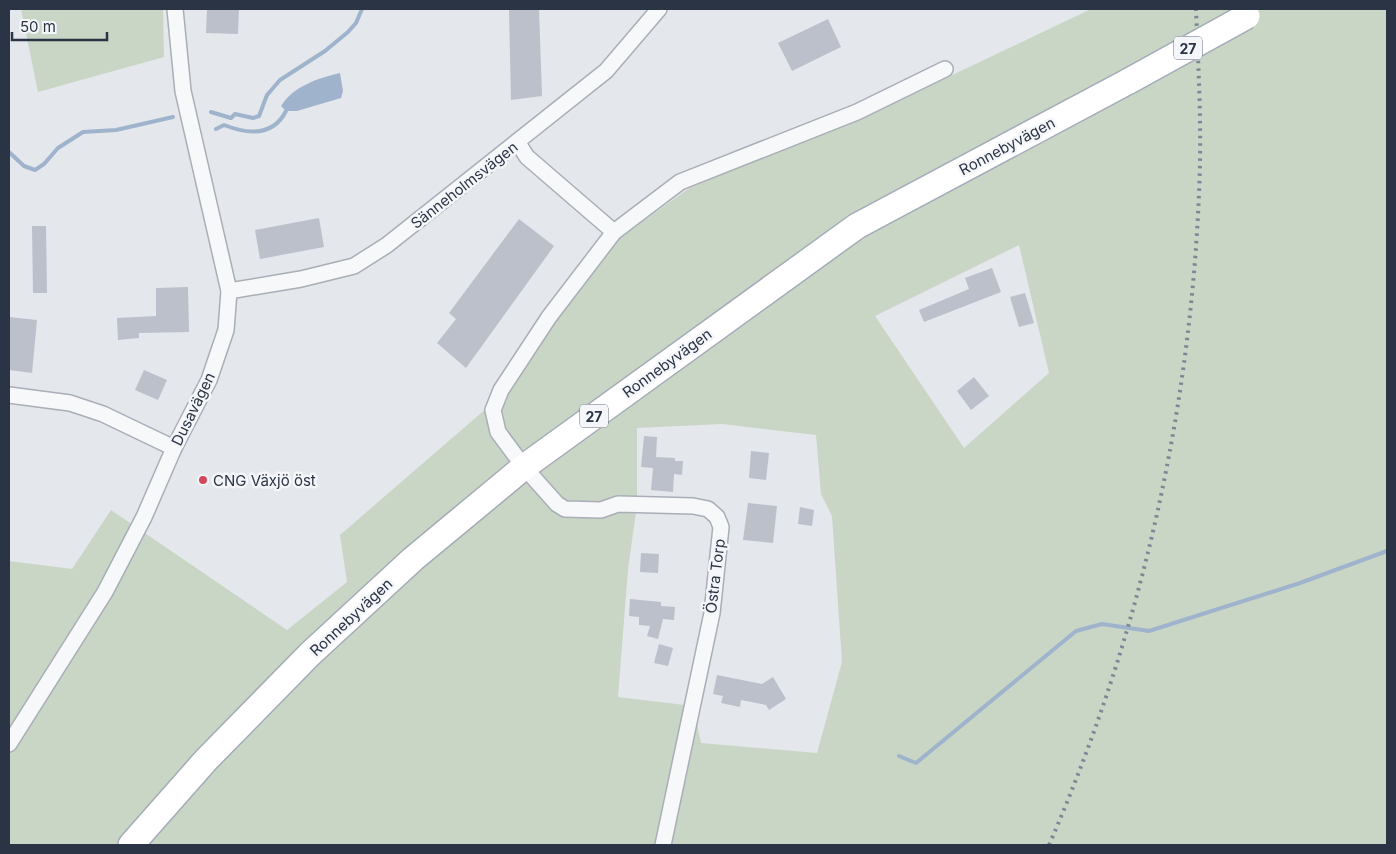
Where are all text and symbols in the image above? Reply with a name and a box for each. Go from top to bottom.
scale bar [12,10,108,42]
text: 50 m [20,17,56,36]
road number: 27 [1174,36,1202,59]
street label: Ronnebyvägen [956,113,1058,179]
street label: Sänneholmsvägen [407,137,521,233]
street label: Ronnebyvägen [619,324,715,402]
street label: Dusavägen [167,369,219,449]
road number: 27 [580,404,608,428]
place label: CNG Växjö öst [213,471,316,490]
marker: CNG Växjö öst [197,474,209,486]
street label: Östra Torp [701,538,729,614]
street label: Ronnebyvägen [306,574,396,660]

